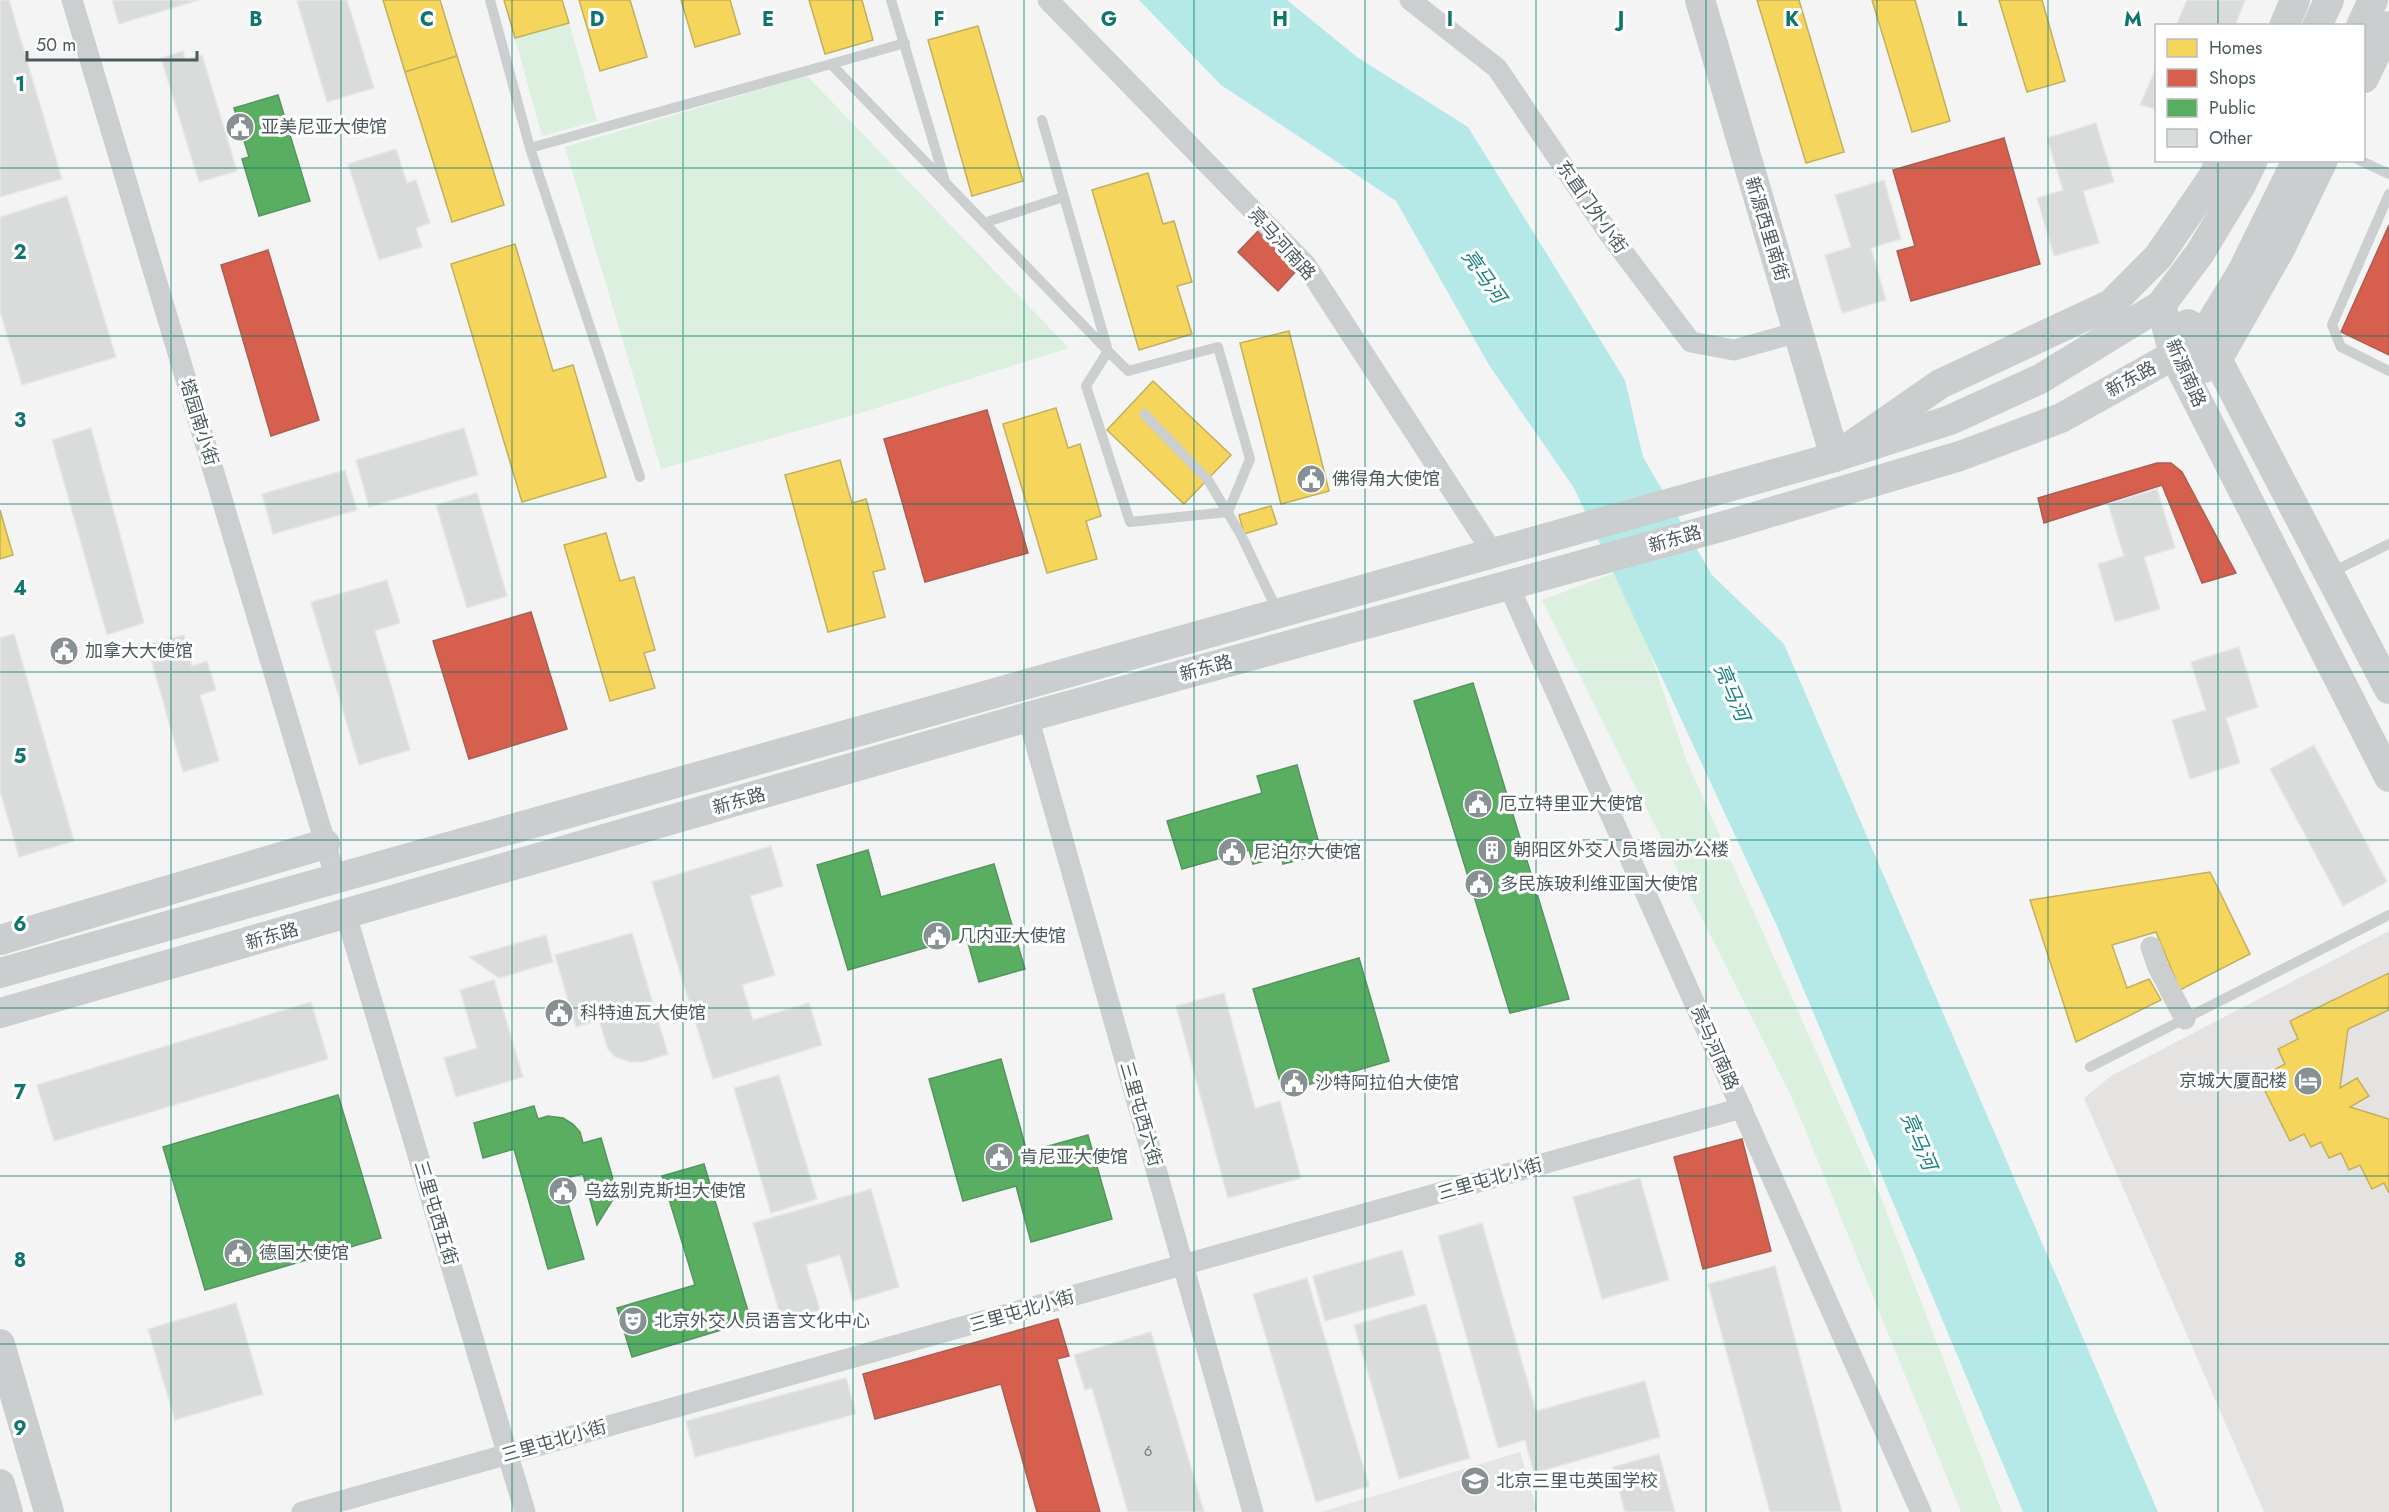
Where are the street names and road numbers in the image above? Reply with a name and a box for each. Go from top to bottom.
street label: 东直门外小街 [1550,155,1634,259]
street label: 新源西里南街 [1739,174,1795,284]
street label: 亮马河南路 [1242,202,1322,286]
street label: 新源南路 [2159,335,2213,411]
street label: 新东路 [2101,355,2161,403]
street label: 塔园南小街 [173,375,225,469]
street label: 新东路 [1645,519,1705,559]
street label: 新东路 [1177,648,1235,688]
street label: 新东路 [709,781,769,821]
street label: 新东路 [242,916,302,956]
street label: 亮马河南路 [1685,1002,1745,1094]
street label: 三里屯西六街 [1114,1059,1168,1169]
street label: 三里屯北小街 [1435,1152,1545,1206]
street label: 三里屯西五街 [408,1158,464,1268]
street label: 三里屯北小街 [967,1284,1077,1338]
street label: 三里屯北小街 [499,1414,609,1468]

